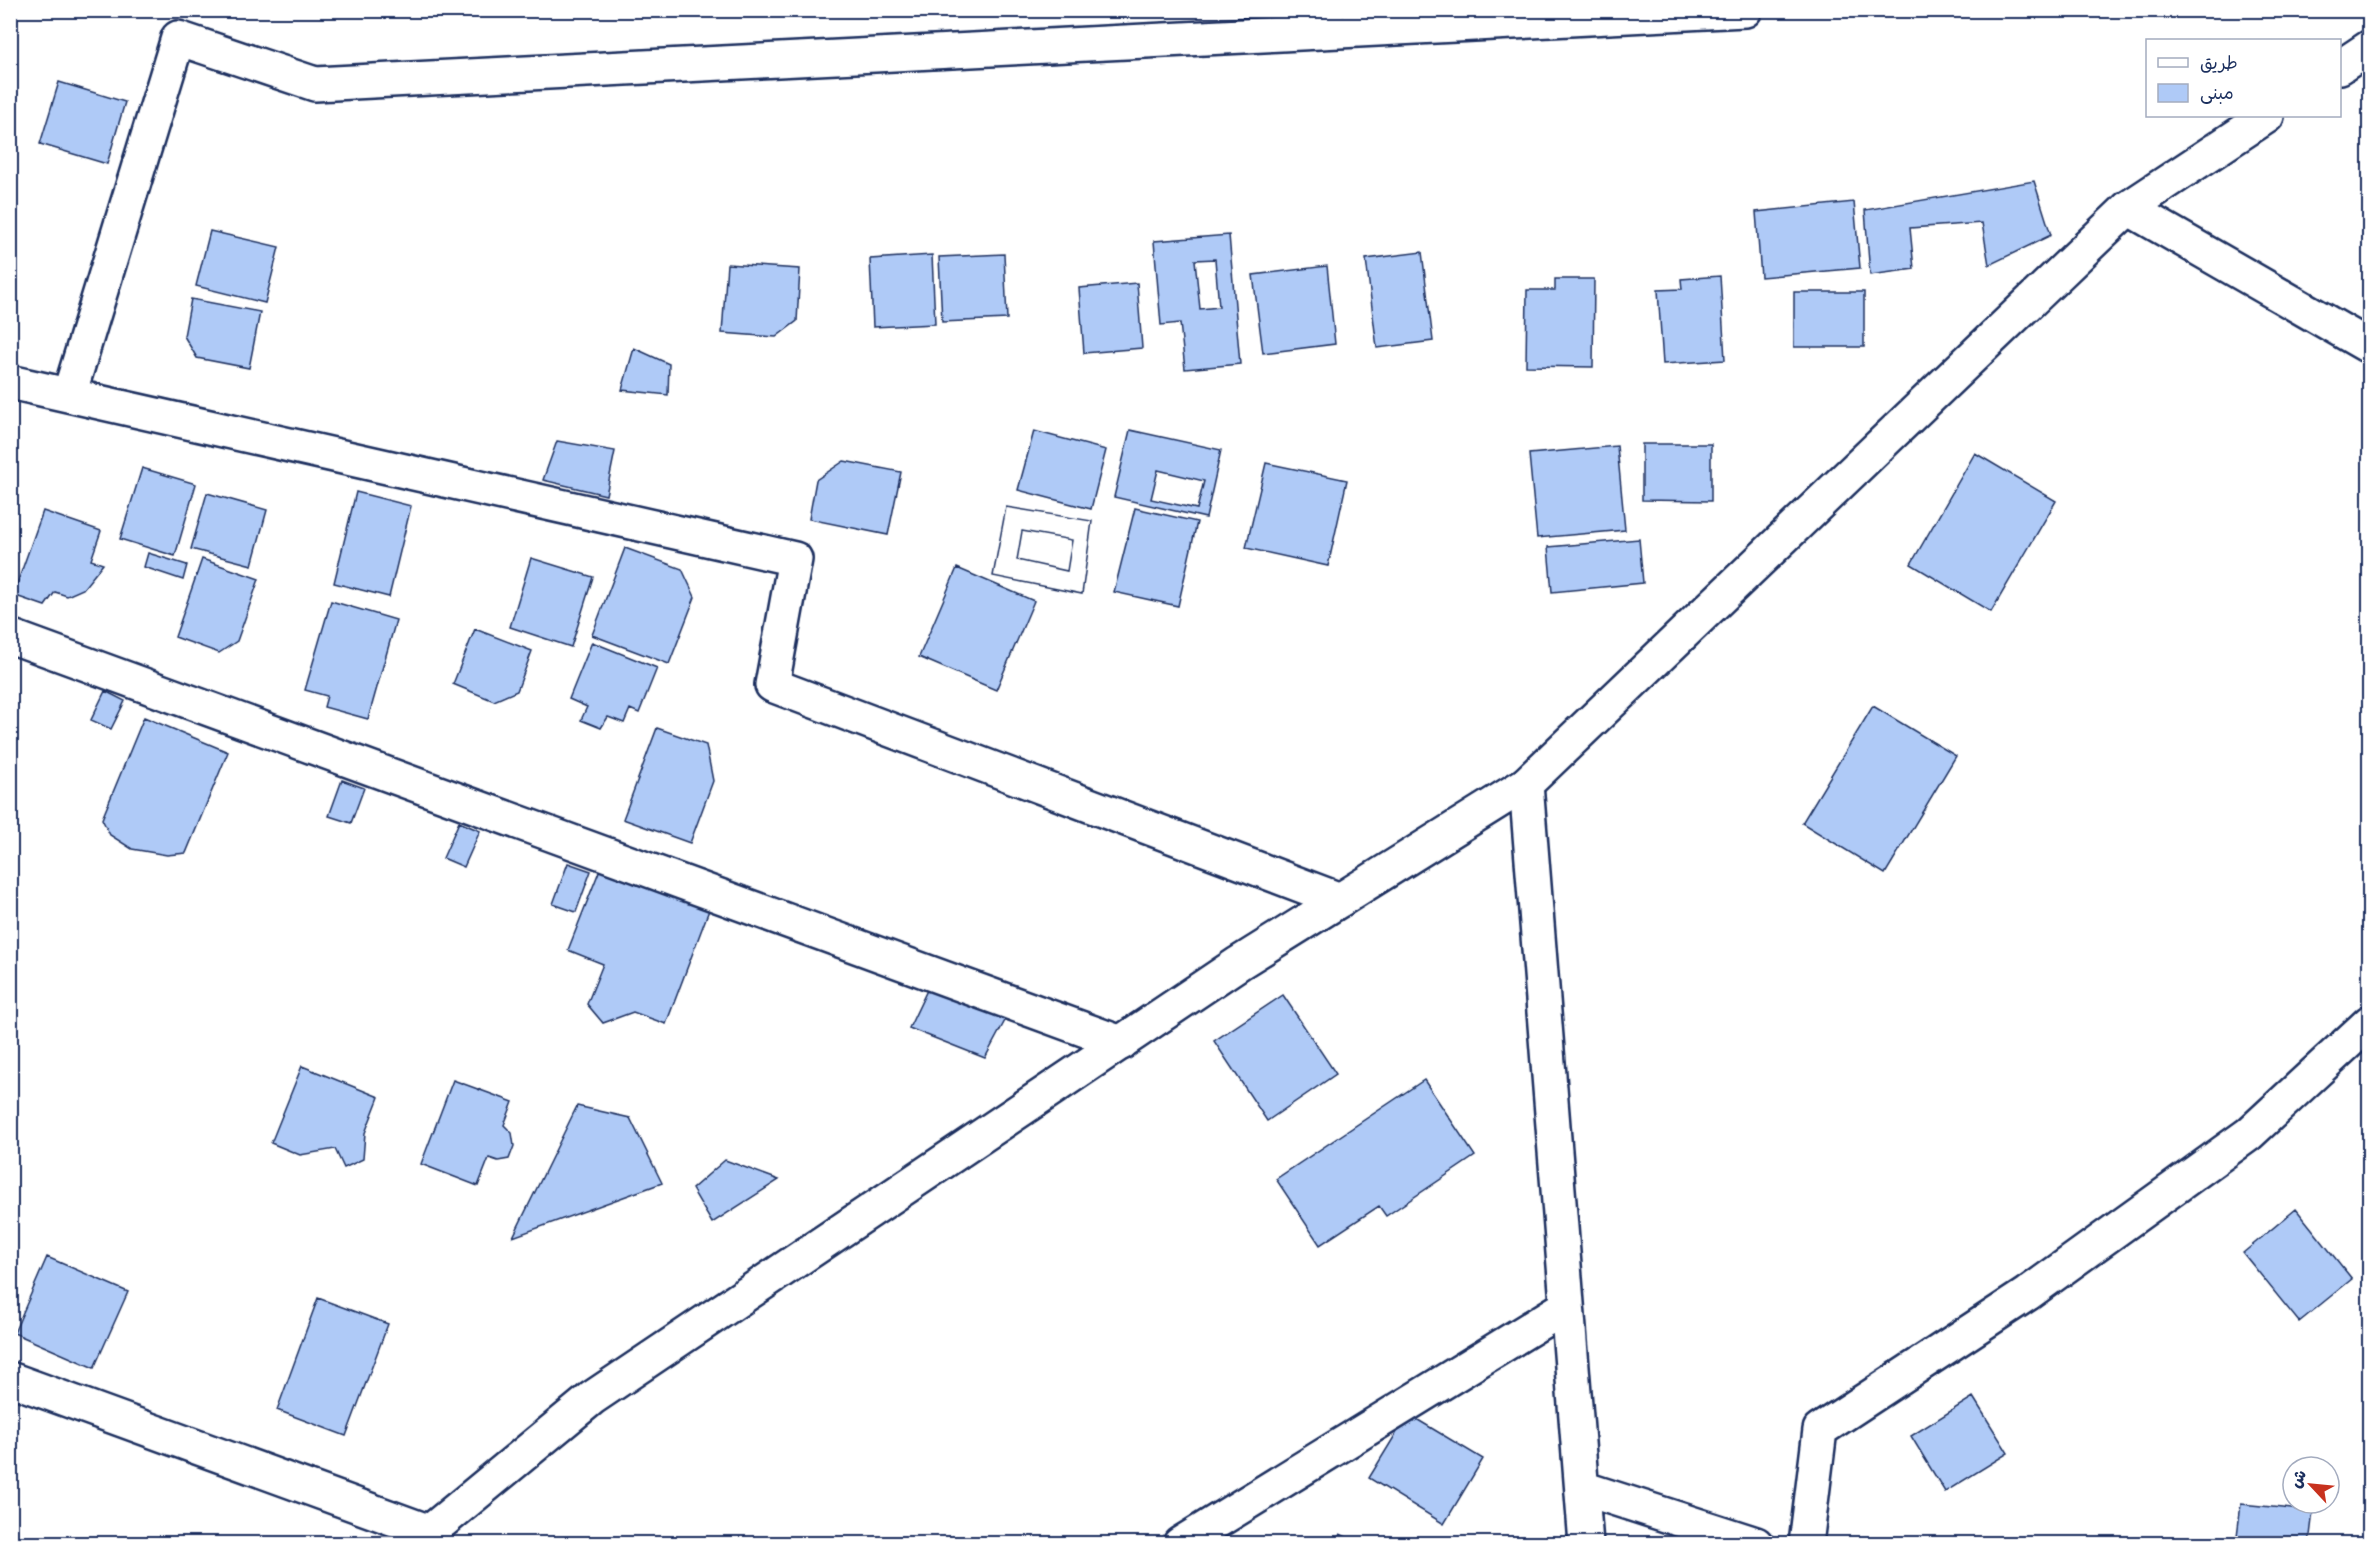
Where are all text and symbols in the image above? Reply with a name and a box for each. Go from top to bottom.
legend [2146,39,2341,117]
text: طريق [2200,47,2238,79]
text: مبنى [2200,77,2234,109]
north arrow [2281,1455,2341,1515]
text: ش [2281,1464,2315,1493]

